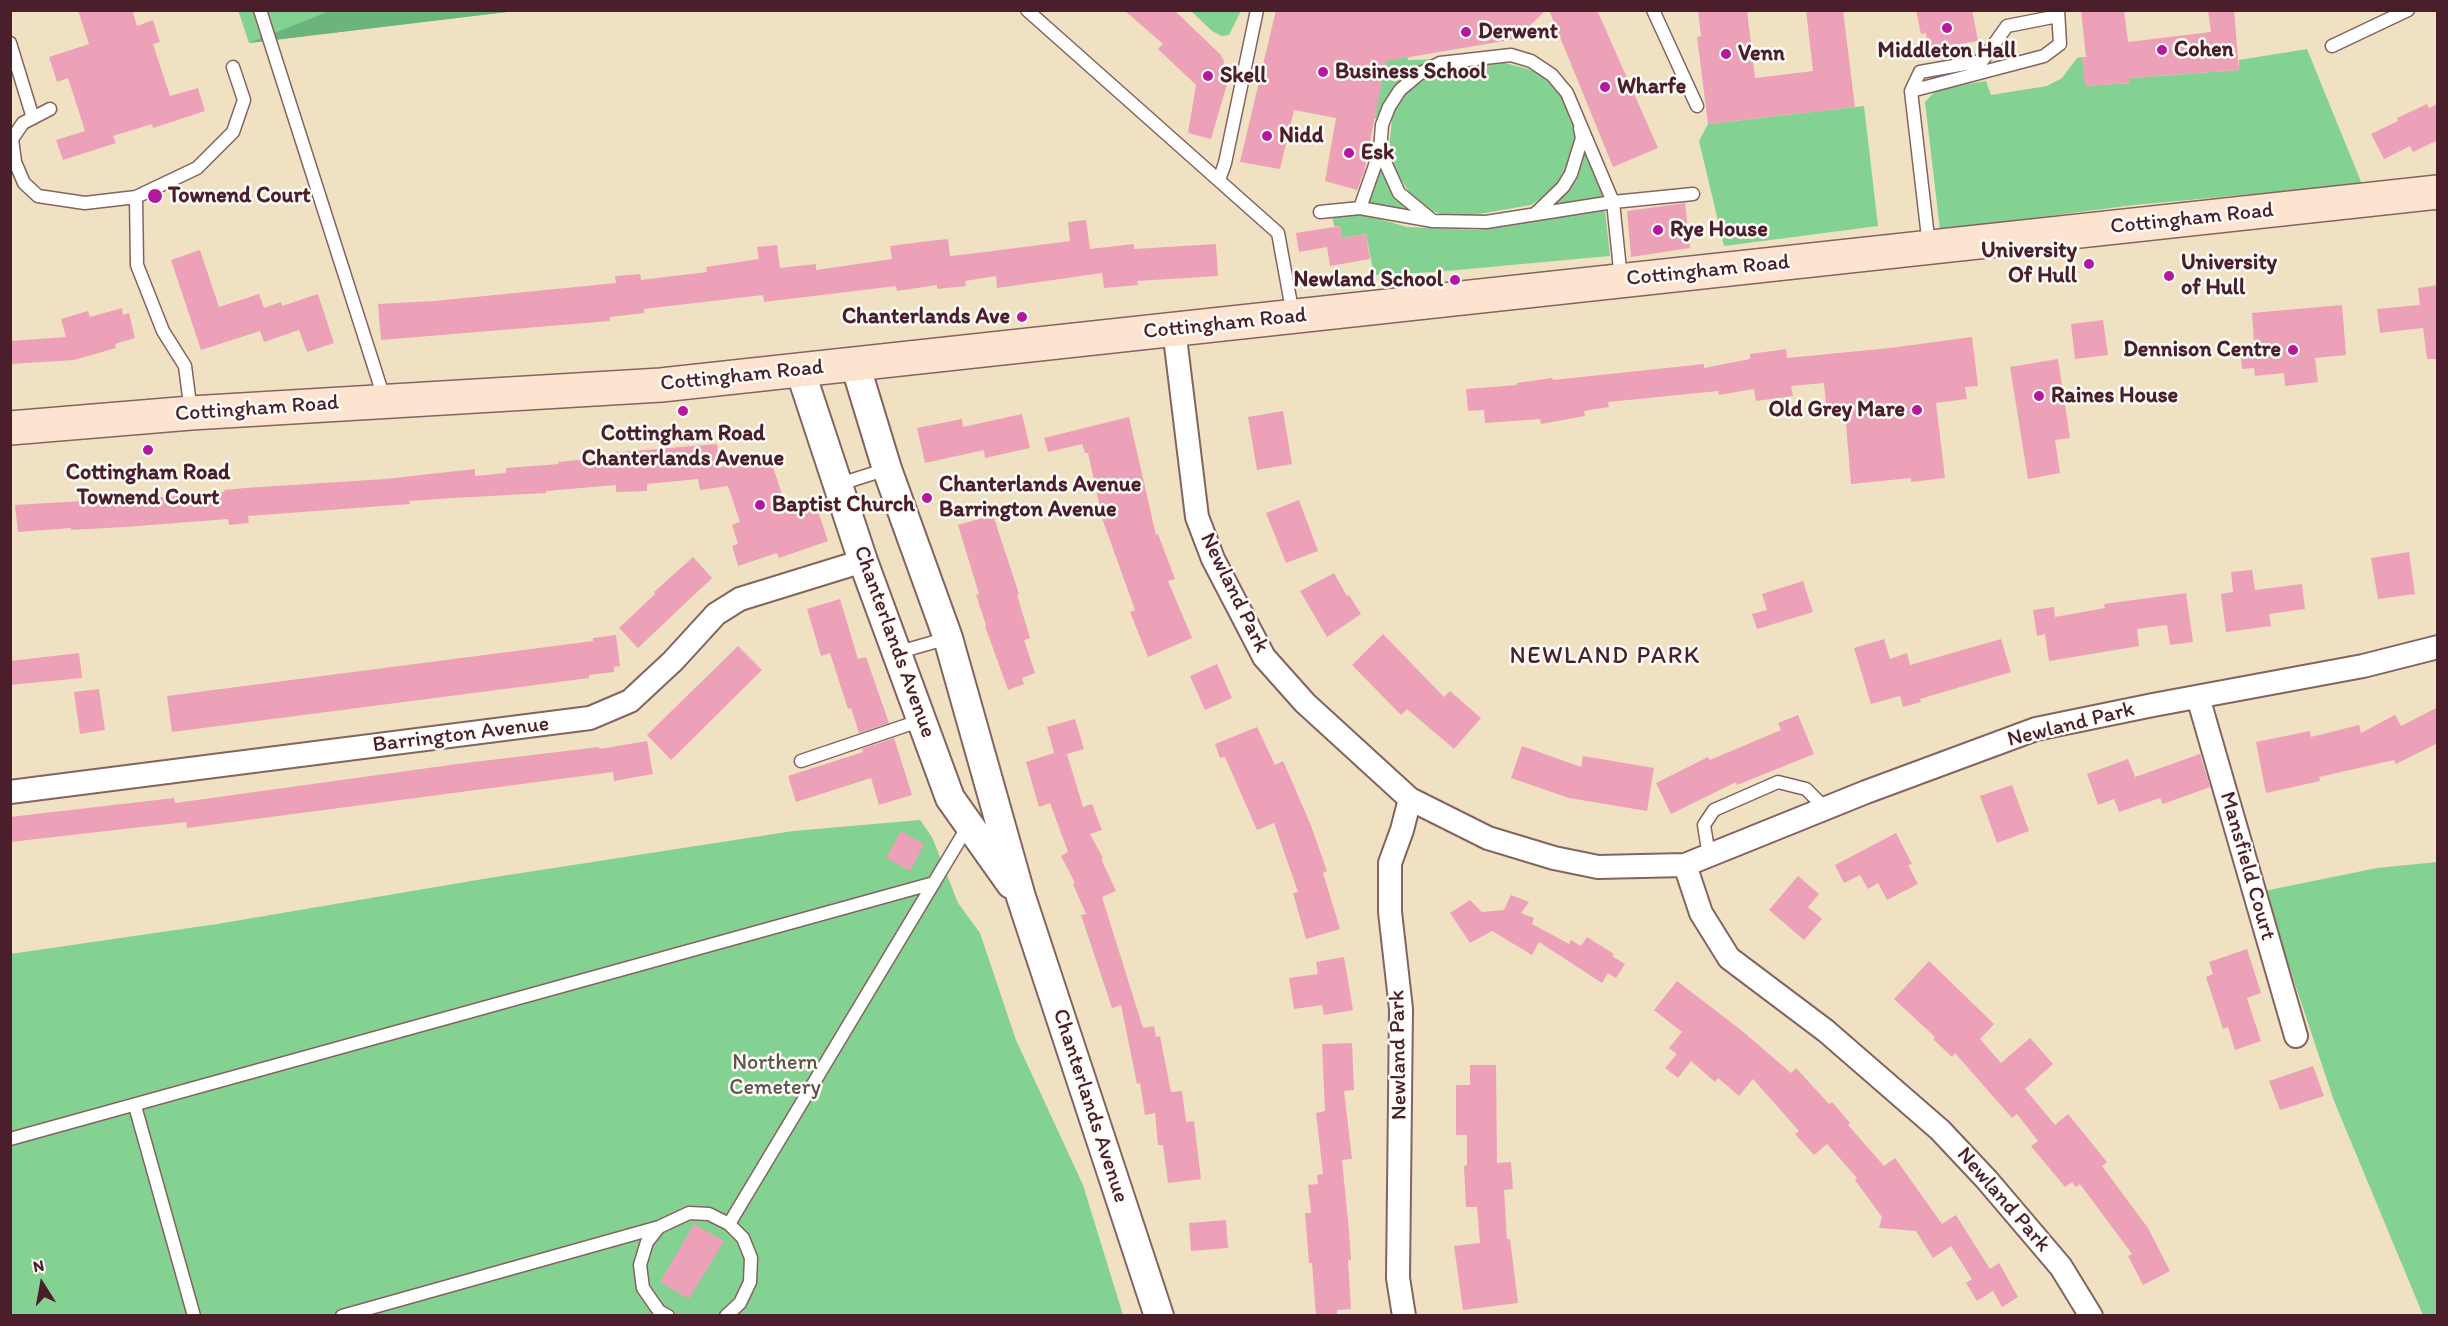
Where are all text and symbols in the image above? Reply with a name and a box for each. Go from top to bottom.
place label: Derwent [1478,19,1558,45]
marker: Middleton Hall [1940,21,1954,35]
marker: Derwent [1459,25,1473,39]
place label: Cohen [2174,37,2233,63]
place label: Middleton Hall [1878,38,2016,64]
place label: Venn [1738,41,1785,67]
marker: Cohen [2155,43,2169,57]
marker: Venn [1719,47,1733,61]
place label: Business School [1335,59,1486,85]
place label: Skell [1220,63,1266,89]
marker: Business School [1316,65,1330,79]
marker: Skell [1201,69,1215,83]
place label: Wharfe [1617,74,1686,100]
marker: Wharfe [1598,80,1612,94]
place label: Nidd [1279,123,1323,149]
marker: Nidd [1260,129,1274,143]
place label: Esk [1361,140,1394,166]
marker: Esk [1342,146,1356,160]
place label: Townend Court [168,183,311,209]
marker: Townend Court [146,187,164,205]
street label: Cottingham Road [2109,197,2275,241]
place label: Rye House [1670,217,1768,243]
marker: Rye House [1651,223,1665,237]
place label: University Of Hull [1981,238,2077,290]
street label: Cottingham Road [1625,249,1791,293]
place label: University of Hull [2181,250,2277,302]
marker: University Of Hull [2082,257,2096,271]
place label: Newland School [1293,267,1443,293]
marker: University of Hull [2162,269,2176,283]
marker: Newland School [1448,273,1462,287]
street label: Cottingham Road [1142,302,1308,346]
place label: Chanterlands Ave [842,304,1010,330]
marker: Chanterlands Ave [1015,310,1029,324]
place label: Dennison Centre [2123,337,2281,363]
marker: Dennison Centre [2286,343,2300,357]
street label: Cottingham Road [659,354,825,398]
place label: Raines House [2051,383,2178,409]
marker: Raines House [2032,389,2046,403]
street label: Cottingham Road [174,390,340,428]
place label: Old Grey Mare [1768,397,1905,423]
marker: Old Grey Mare [1910,403,1924,417]
marker: Cottingham Road Chanterlands Avenue [676,404,690,418]
place label: Cottingham Road Chanterlands Avenue [582,421,784,472]
marker: Cottingham Road Townend Court [141,443,155,457]
place label: Cottingham Road Townend Court [66,460,230,512]
place label: Chanterlands Avenue Barrington Avenue [939,472,1141,524]
marker: Chanterlands Avenue Barrington Avenue [920,491,934,505]
place label: Baptist Church [772,492,915,518]
marker: Baptist Church [753,498,767,512]
street label: Newland Park [1194,529,1274,657]
street label: Chanterlands Avenue [847,542,941,742]
district label: NEWLAND PARK [1510,643,1700,671]
street label: Newland Park [2005,696,2137,754]
street label: Barrington Avenue [371,711,551,759]
street label: Mansfield Court [2213,789,2281,943]
street label: Newland Park [1385,990,1413,1120]
street label: Chanterlands Avenue [1046,1006,1134,1206]
park label: Northern Cemetery [729,1050,821,1102]
street label: Newland Park [1950,1142,2056,1258]
north arrow [12,1254,72,1314]
text: N [31,1255,46,1276]

